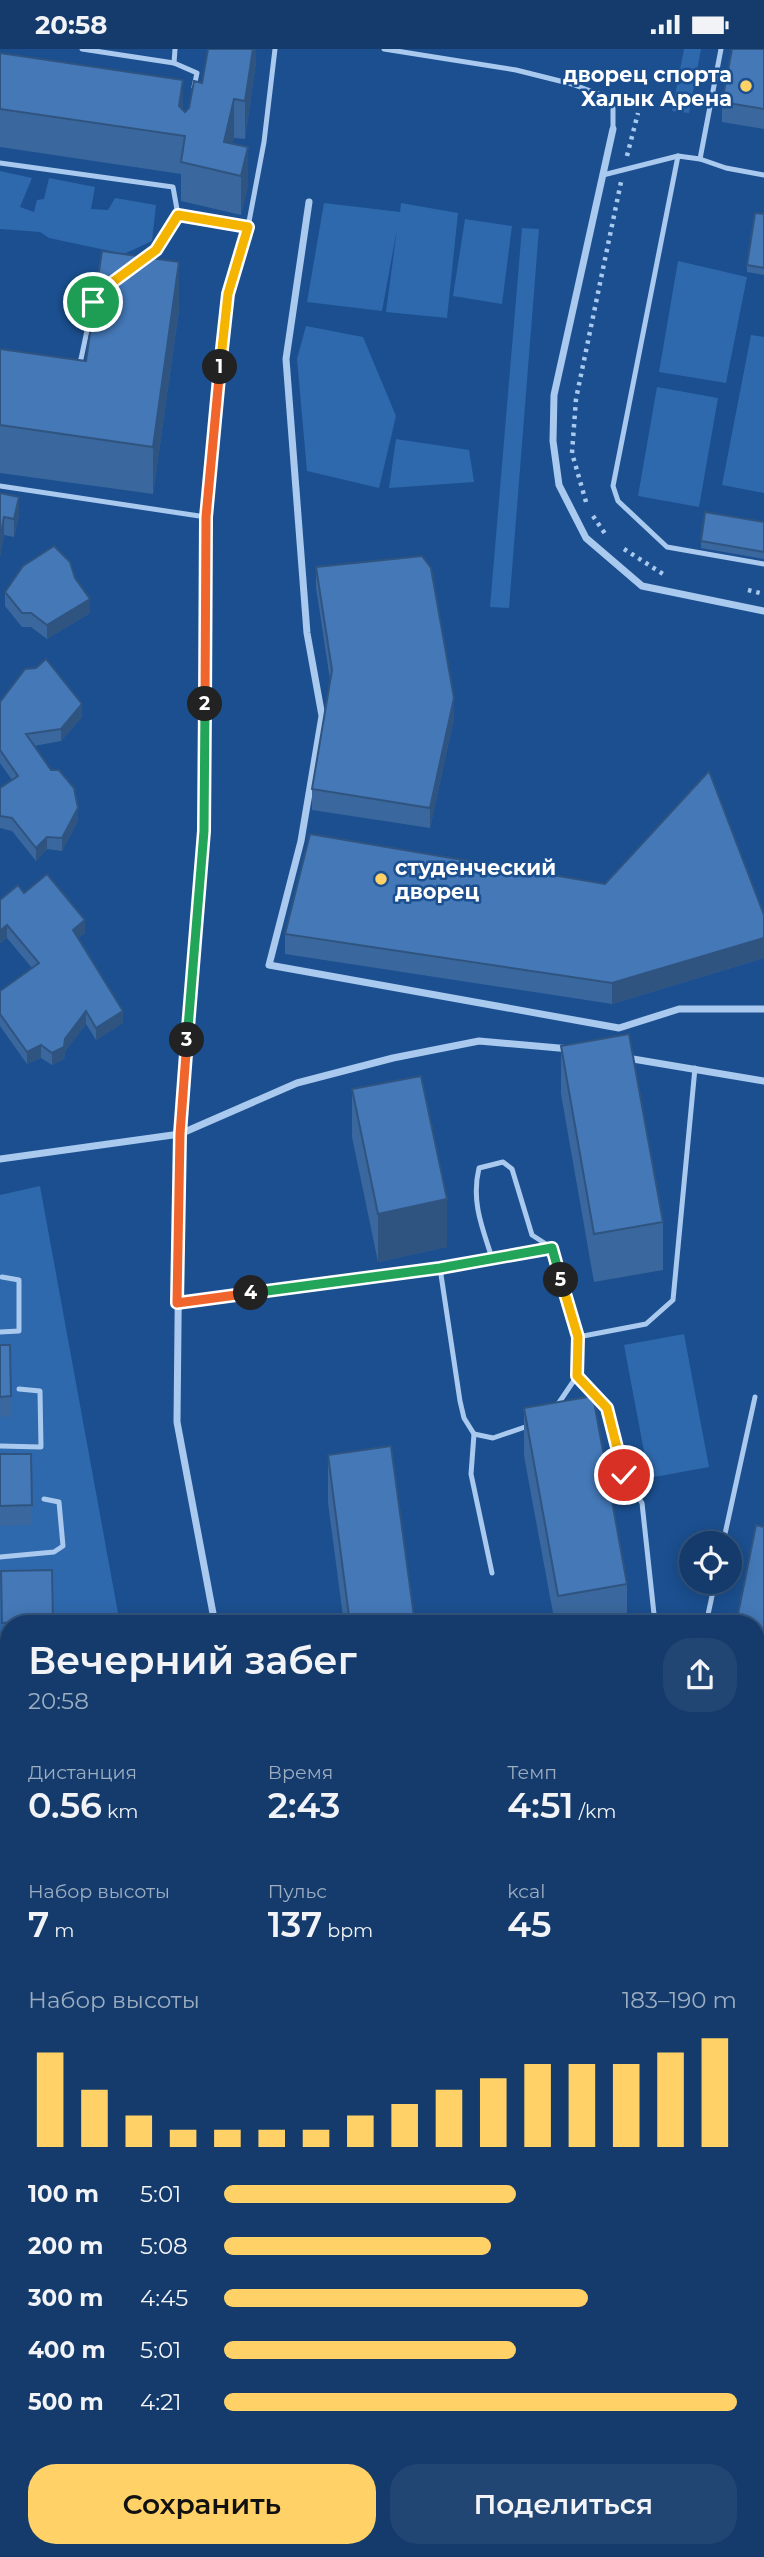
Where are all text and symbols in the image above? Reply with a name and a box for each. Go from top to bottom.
text: 20:58 [35,9,107,41]
place label: дворец спорта Халык Арена [563,62,732,111]
marker: дворец спорта Халык Арена [738,78,754,94]
pin [63,272,123,332]
icon: arrive [74,283,112,321]
pin: 1 [202,349,238,385]
text: 1 [216,355,223,378]
pin: 2 [188,687,222,721]
text: 2 [199,692,210,715]
place label: студенческий дворец [395,855,556,904]
marker: студенческий дворец [373,871,389,887]
pin: 3 [170,1023,204,1058]
text: 3 [181,1028,192,1051]
pin: 5 [544,1263,578,1297]
text: 5 [555,1268,566,1291]
pin: 4 [233,1275,268,1311]
text: 4 [244,1281,257,1304]
pin [594,1445,654,1505]
icon: check [605,1456,643,1494]
map controls [679,1531,742,1594]
button: locate [679,1531,742,1594]
text: Вечерний забег [28,1637,357,1684]
button: share [663,1638,737,1712]
text: 20:58 [28,1687,89,1715]
text: Дистанция [28,1761,137,1784]
text: Время [268,1761,333,1784]
text: Темп [507,1761,557,1784]
text: 0.56 [28,1784,102,1827]
text: 2:43 [268,1784,340,1827]
text: 4:51 [507,1784,574,1827]
text: km [102,1800,138,1823]
text: /km [574,1800,617,1823]
text: Набор высоты [28,1880,170,1903]
text: Пульс [268,1880,327,1903]
text: kcal [507,1880,545,1903]
text: 7 [28,1903,49,1946]
text: 137 [268,1903,322,1946]
text: 45 [507,1903,552,1946]
text: m [49,1919,74,1942]
text: bpm [322,1919,373,1942]
text: Набор высоты [28,1986,200,2014]
text: 183–190 m [622,1986,737,2014]
text: 100 m [28,2180,99,2208]
text: 5:01 [140,2180,181,2208]
text: 200 m [28,2232,103,2260]
text: 5:08 [140,2232,188,2260]
text: 300 m [28,2284,104,2312]
text: 4:45 [140,2284,188,2312]
text: 400 m [28,2336,106,2364]
text: 5:01 [140,2336,181,2364]
text: 500 m [28,2388,104,2416]
text: 4:21 [140,2388,182,2416]
button: Сохранить [28,2464,376,2544]
button: Поделиться [390,2464,737,2544]

